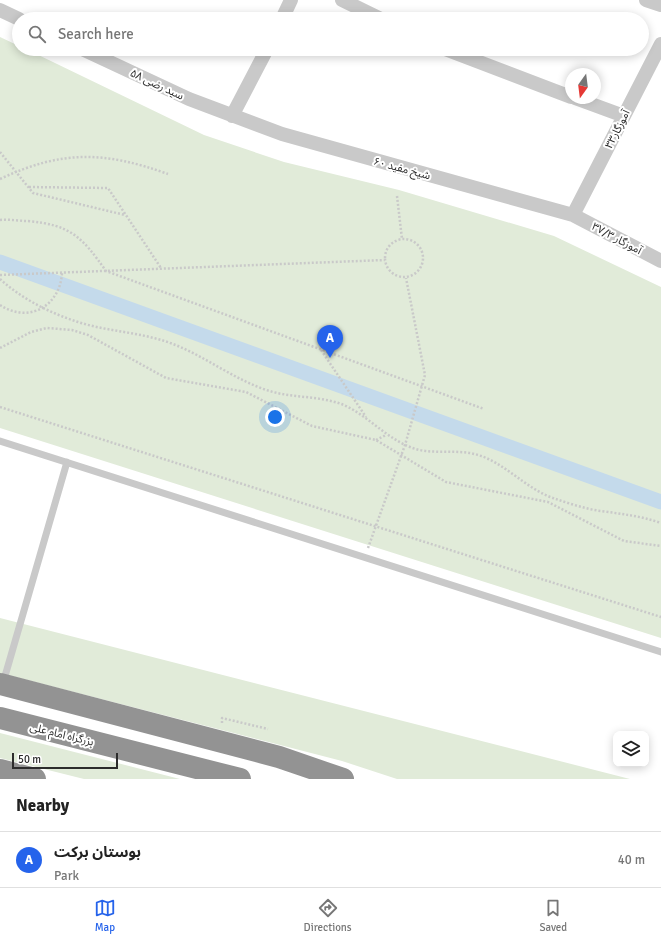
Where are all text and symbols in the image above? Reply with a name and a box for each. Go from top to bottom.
search box [12,12,649,56]
icon: search [26,23,48,45]
text: Search here [58,25,134,43]
street label: سید رضی ۵۸ [128,66,186,103]
north arrow [565,68,601,104]
street label: آموزگار۳۳ [602,107,633,151]
street label: شیخ مفید ۶۰ [372,155,432,183]
street label: آموزگار ۳۷/۳ [589,220,645,257]
pin: A [317,325,343,358]
your location [265,407,285,427]
street label: بزرگراه امام علی [28,720,95,750]
map controls [613,731,649,767]
button: layers [613,731,649,767]
scale bar [12,751,118,770]
text: 50 m [18,753,41,766]
text: Nearby [16,795,69,816]
text: بوستان برکت [54,843,141,861]
text: A [25,852,33,868]
text: 40 m [618,852,645,868]
text: Park [54,868,79,884]
tab: Map [94,897,116,934]
tab: Directions [304,897,352,934]
tab: Saved [539,897,567,934]

